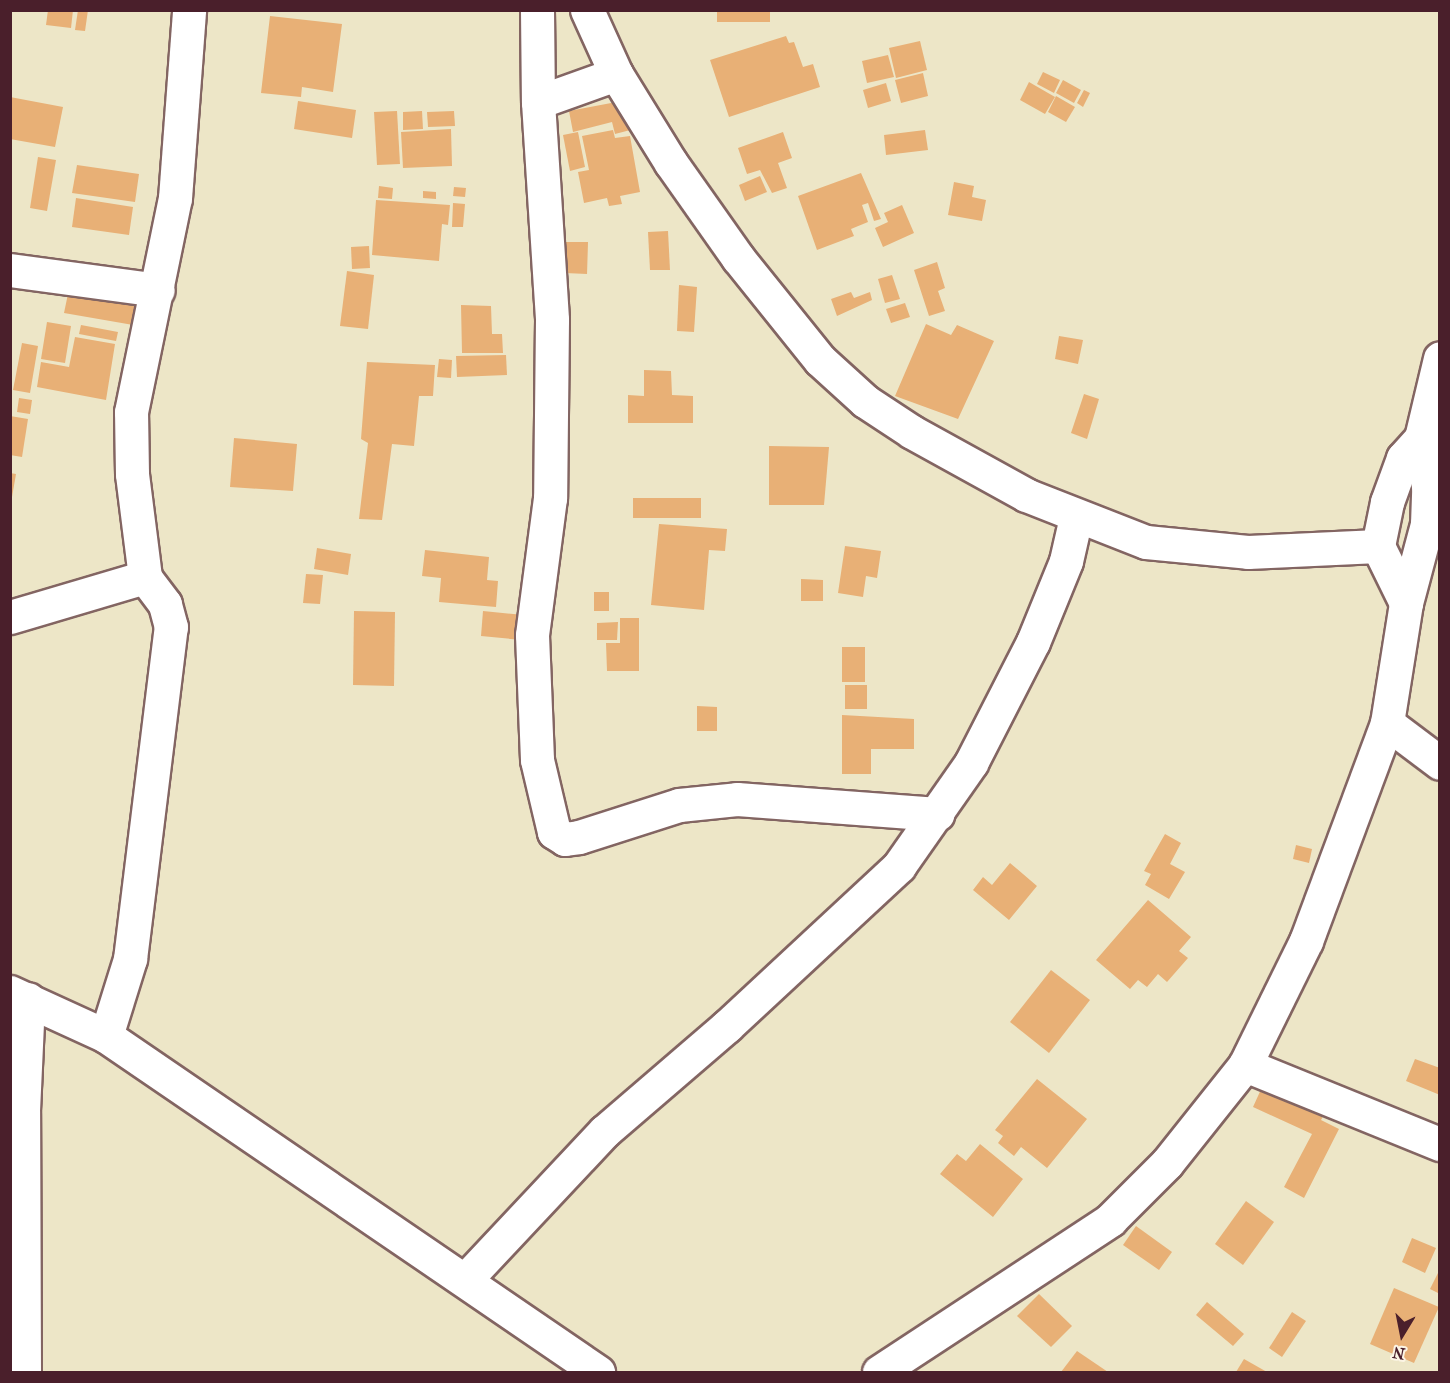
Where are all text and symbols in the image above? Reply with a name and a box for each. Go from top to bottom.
north arrow [1372,1305,1432,1365]
text: N [1391,1343,1406,1364]

